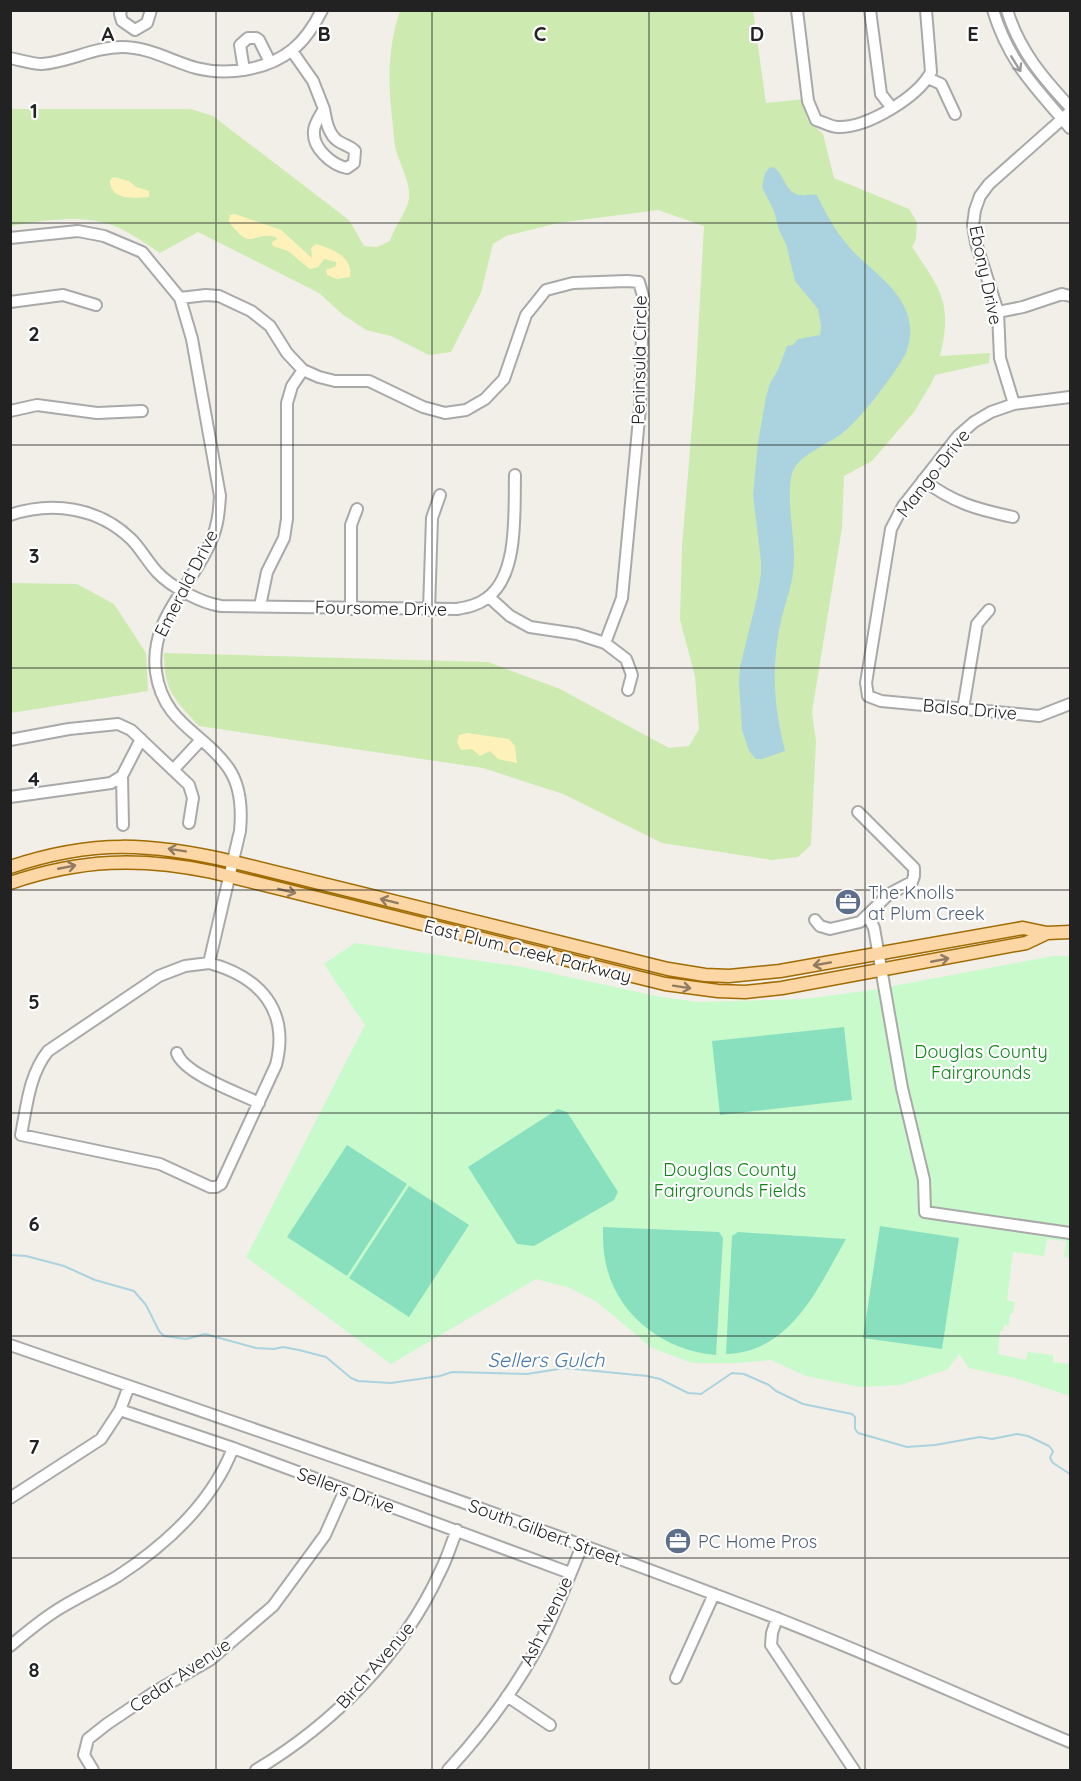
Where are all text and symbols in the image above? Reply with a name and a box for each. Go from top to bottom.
text: A [102,21,115,46]
text: B [317,21,331,46]
text: C [534,21,547,46]
text: D [750,21,764,46]
text: E [967,21,979,46]
one-way arrow [1011,55,1023,72]
text: 1 [30,98,38,123]
street label: Ebony Drive [964,223,1008,327]
street label: Peninsula Circle [626,295,652,425]
text: 2 [28,321,40,346]
street label: Mango Drive [891,424,975,522]
street label: Emerald Drive [149,525,223,641]
text: 3 [29,543,39,568]
street label: Foursome Drive [315,595,447,621]
street label: Balsa Drive [922,693,1018,725]
text: 4 [28,766,40,791]
one-way arrow [168,844,187,855]
one-way arrow [56,861,76,872]
place label: The Knolls at Plum Creek [868,881,985,925]
one-way arrow [278,885,297,897]
office icon: The Knolls at Plum Creek [833,887,863,917]
one-way arrow [380,894,399,906]
street label: East Plum Creek Parkway [422,914,634,988]
one-way arrow [929,954,949,965]
one-way arrow [812,959,832,970]
one-way arrow [672,982,692,993]
text: 5 [28,989,40,1014]
park label: Douglas County Fairgrounds [914,1040,1048,1084]
park label: Douglas County Fairgrounds Fields [654,1158,806,1202]
text: 6 [28,1211,40,1236]
water label: Sellers Gulch [488,1347,605,1372]
text: 7 [29,1434,40,1459]
street label: Sellers Drive [294,1462,398,1518]
street label: South Gilbert Street [465,1494,625,1570]
office icon: PC Home Pros [663,1526,693,1556]
place label: PC Home Pros [698,1530,817,1553]
street label: Ash Avenue [514,1572,578,1670]
street label: Birch Avenue [331,1617,419,1713]
street label: Cedar Avenue [125,1633,235,1717]
text: 8 [29,1657,40,1682]

